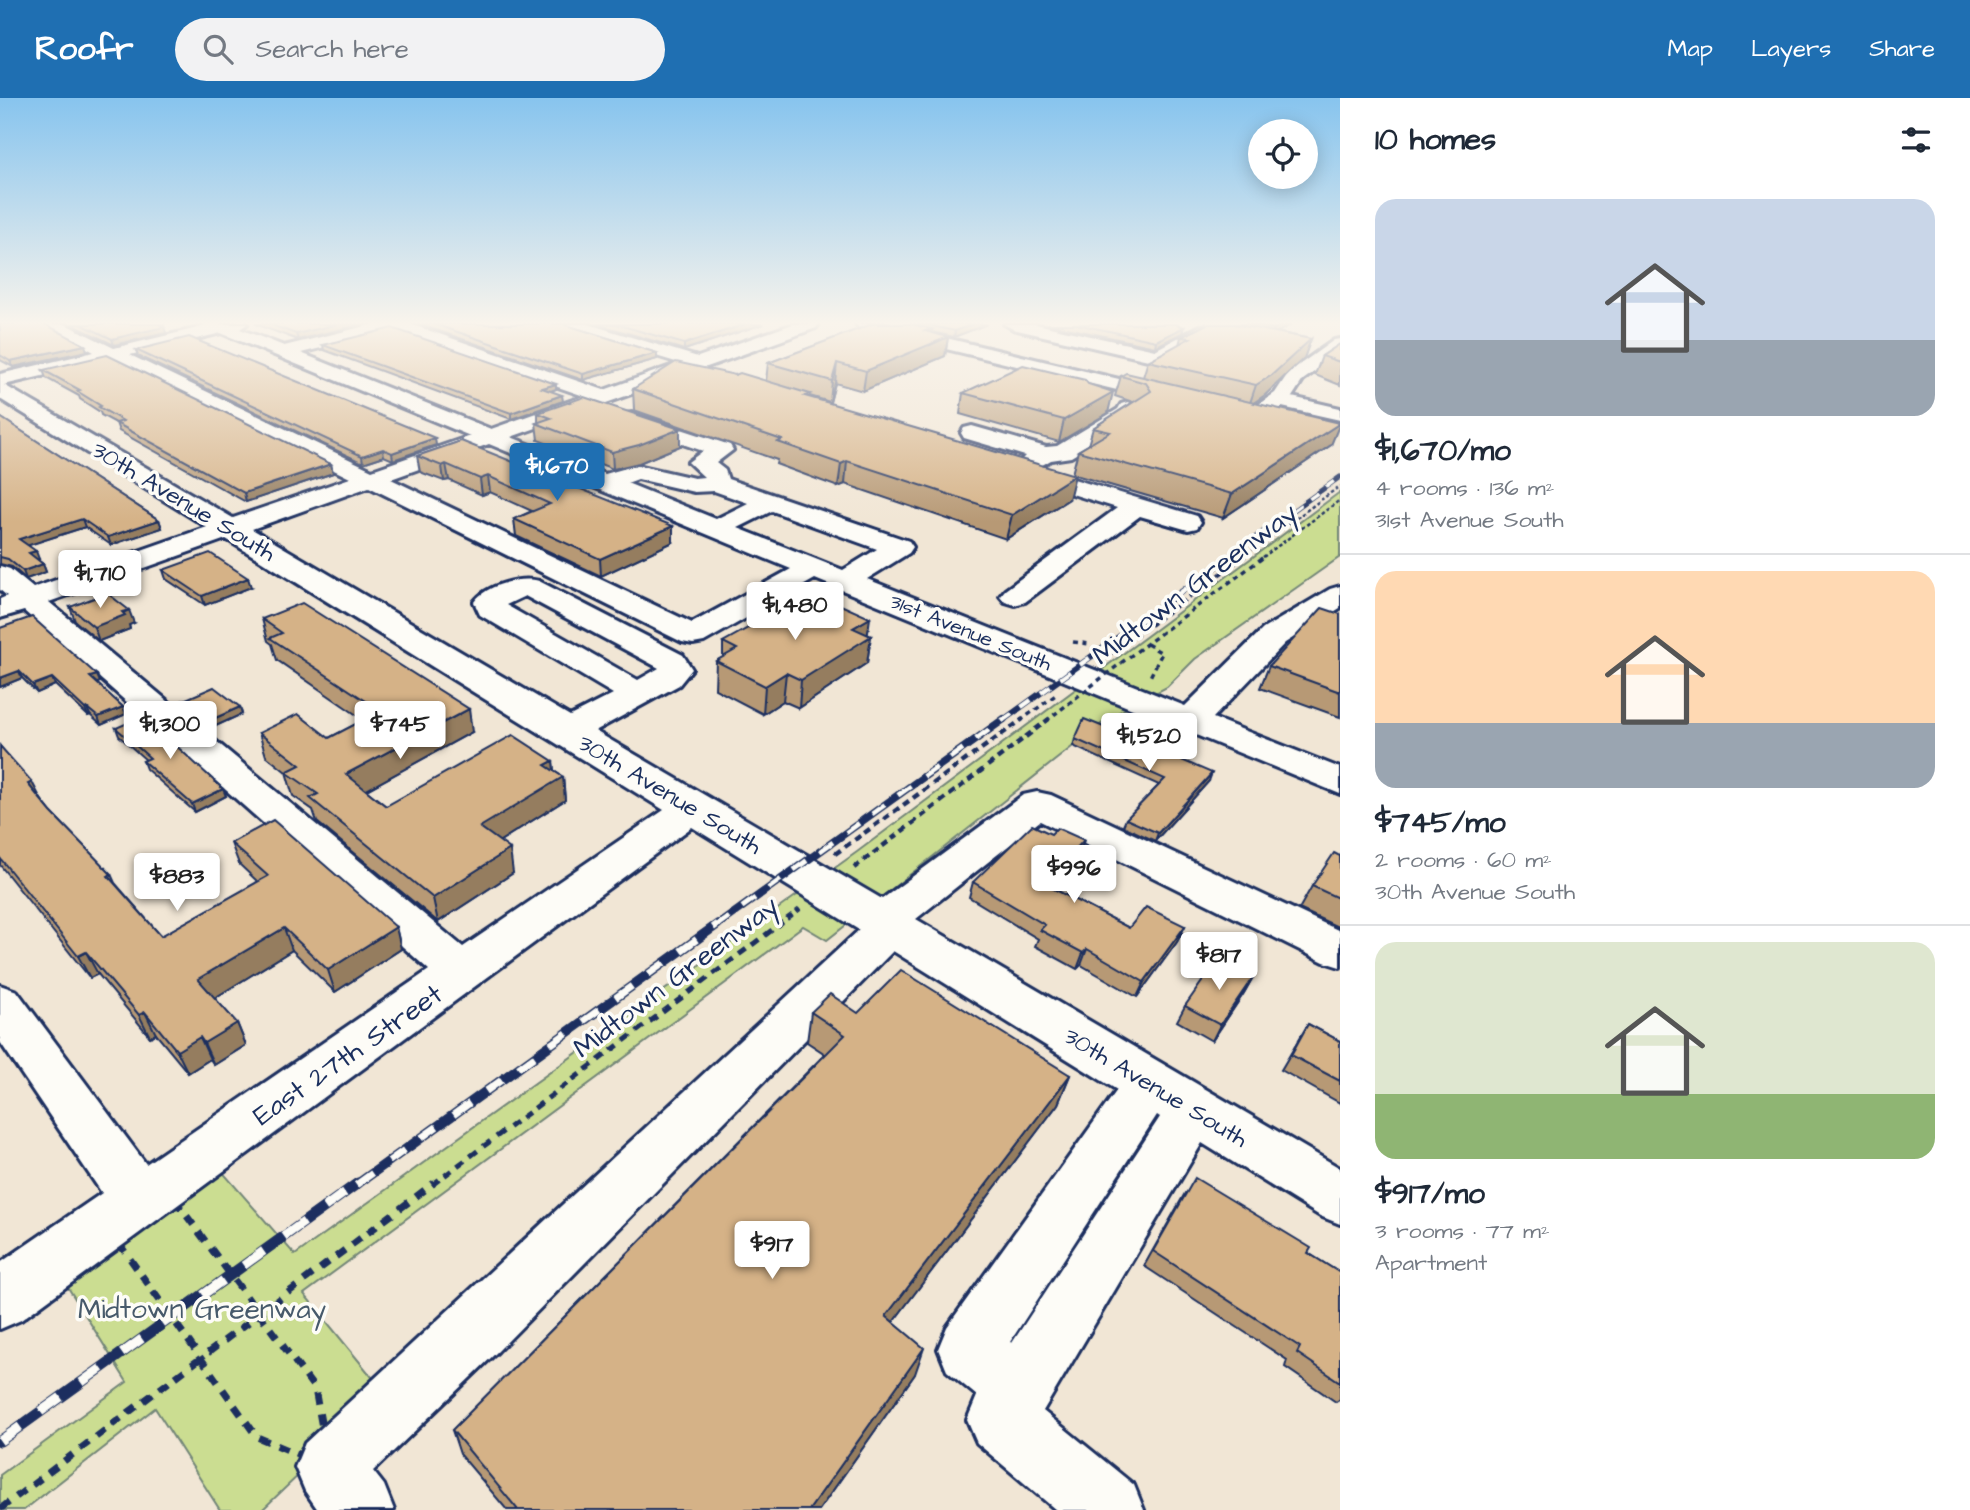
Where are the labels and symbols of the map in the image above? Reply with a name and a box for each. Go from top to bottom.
street label: 30th Avenue South [85,434,282,570]
pin: $1,670 [500,444,614,503]
street label: Midtown Greenway [1084,494,1307,676]
pin: $1,710 [43,550,157,610]
pin: $1,480 [738,582,852,642]
street label: 31st Avenue South [885,587,1057,678]
pin: $1,300 [113,702,227,761]
pin: $745 [359,702,441,761]
pin: $1,520 [1092,714,1206,773]
street label: 30th Avenue South [571,727,768,863]
pin: $996 [1033,846,1115,905]
pin: $883 [136,854,218,913]
street label: Midtown Greenway [565,887,788,1069]
pin: $817 [1178,932,1260,992]
street label: East 27th Street [245,975,451,1135]
street label: 30th Avenue South [1057,1020,1254,1156]
pin: $917 [731,1222,813,1281]
park label: Midtown Greenway [78,1290,326,1331]

